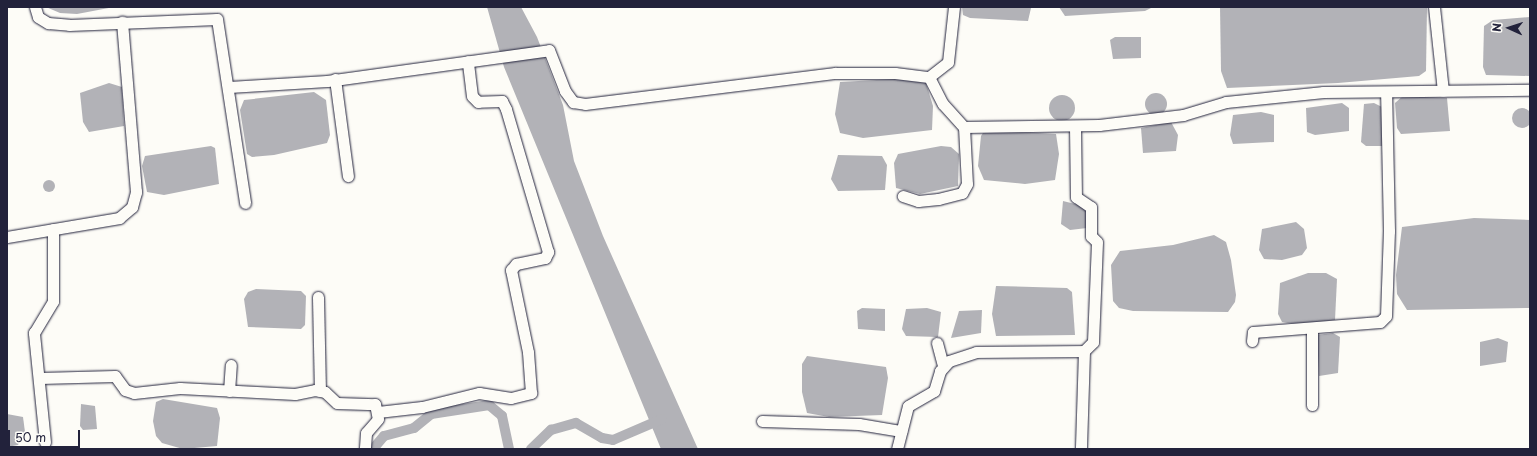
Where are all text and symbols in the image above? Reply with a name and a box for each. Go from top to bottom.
north arrow [1489,8,1529,48]
text: N [1488,23,1505,32]
scale bar [10,422,82,448]
text: 50 m [15,428,46,446]

